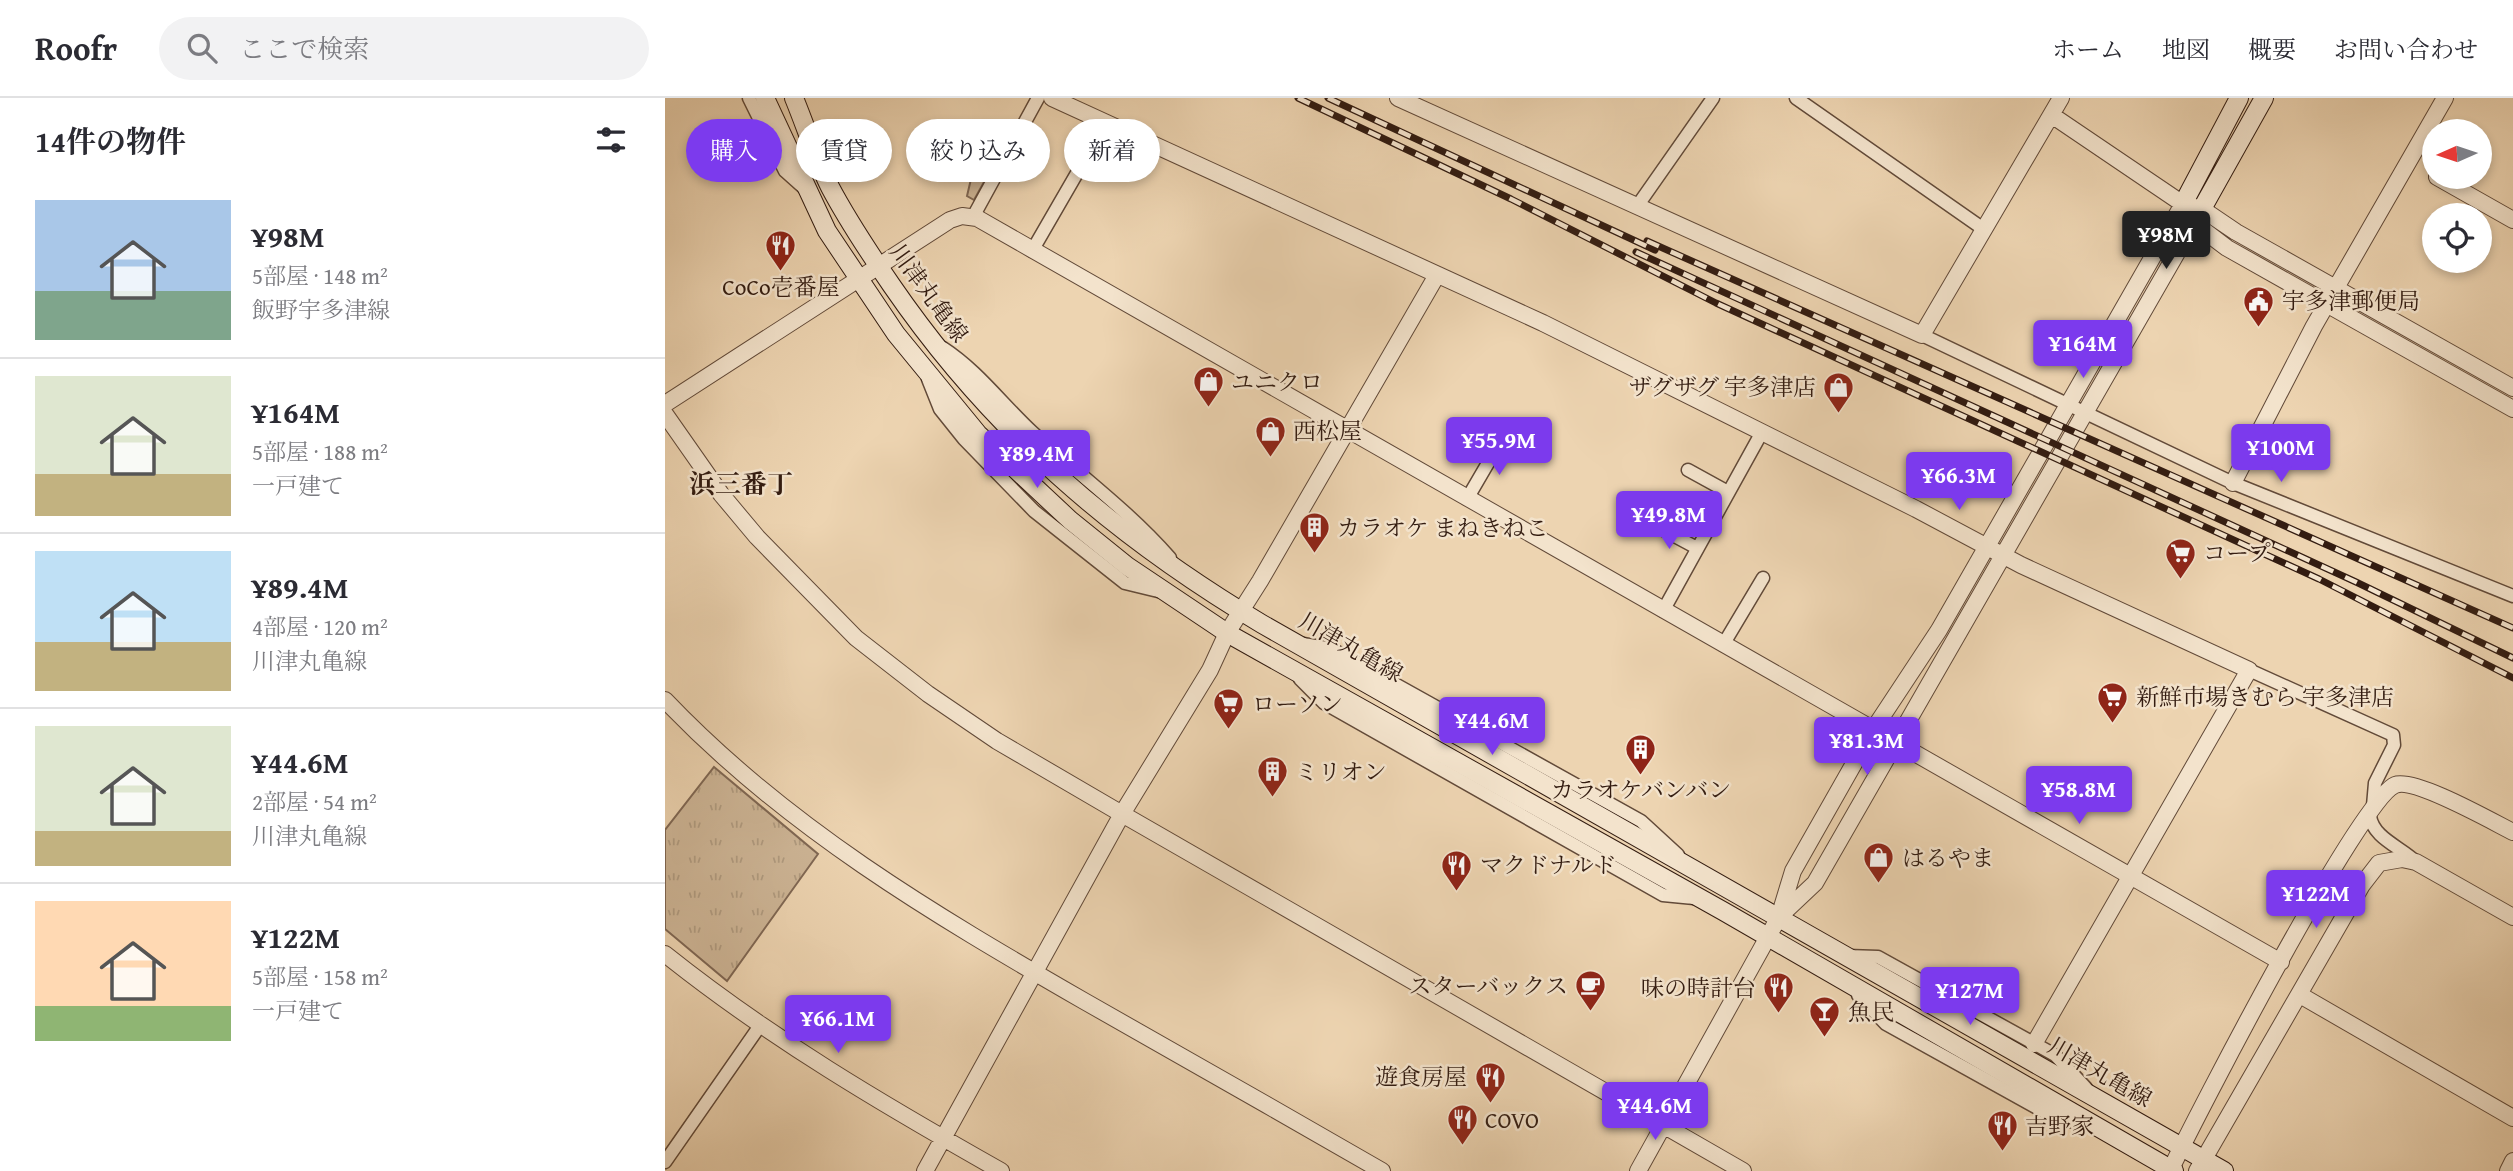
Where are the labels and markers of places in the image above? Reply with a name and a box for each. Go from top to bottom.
pin: ¥98M [2125,212,2207,271]
restaurant icon: CoCo壱番屋 [764,229,798,273]
place label: CoCo壱番屋 [722,270,840,303]
public building icon: 宇多津郵便局 [2242,284,2276,328]
place label: 宇多津郵便局 [2282,284,2420,317]
pin: ¥164M [2034,320,2132,380]
shop icon: ユニクロ [1191,365,1225,409]
place label: ユニクロ [1231,365,1323,398]
place label: ザグザグ 宇多津店 [1629,370,1816,403]
shop icon: ザグザグ 宇多津店 [1822,370,1856,414]
shop icon: 西松屋 [1253,414,1287,458]
place label: 西松屋 [1293,414,1362,447]
pin: ¥55.9M [1442,418,1556,477]
pin: ¥100M [2232,424,2330,484]
pin: ¥89.4M [980,430,1094,490]
pin: ¥66.3M [1902,452,2016,512]
pin: ¥49.8M [1612,491,1726,551]
building icon: カラオケ まねきねこ [1297,511,1331,555]
place label: カラオケ まねきねこ [1337,511,1549,544]
supermarket icon: コープ [2163,536,2197,580]
place label: コープ [2203,536,2271,569]
supermarket icon: 新鮮市場きむら 宇多津店 [2096,680,2130,724]
place label: 新鮮市場きむら 宇多津店 [2136,680,2394,713]
supermarket icon: ローソン [1212,687,1246,731]
place label: ローソン [1252,687,1343,720]
pin: ¥44.6M [1435,698,1549,757]
pin: ¥81.3M [1810,718,1924,777]
building icon: カラオケバンバン [1624,732,1658,776]
building icon: ミリオン [1255,755,1289,799]
place label: ミリオン [1295,755,1387,788]
pin: ¥58.8M [2022,766,2136,826]
place label: カラオケバンバン [1551,773,1731,806]
shop icon: はるやま [1862,841,1896,885]
place label: はるやま [1902,841,1994,874]
restaurant icon: マクドナルド [1440,848,1474,892]
place label: マクドナルド [1480,848,1617,881]
pin: ¥122M [2267,870,2365,930]
pin: ¥127M [1921,968,2019,1027]
place label: スターバックス [1408,969,1568,1002]
cafe icon: スターバックス [1574,969,1608,1013]
place label: 味の時計台 [1641,971,1756,1004]
restaurant icon: 味の時計台 [1762,971,1796,1015]
bar icon: 魚民 [1808,995,1842,1039]
place label: 魚民 [1848,995,1894,1028]
pin: ¥66.1M [781,996,895,1055]
place label: 遊食房屋 [1375,1060,1467,1093]
restaurant icon: 遊食房屋 [1473,1060,1507,1104]
pin: ¥44.6M [1598,1082,1712,1142]
restaurant icon: COVO [1445,1103,1479,1147]
place label: COVO [1485,1103,1539,1136]
restaurant icon: 吉野家 [1985,1109,2019,1153]
place label: 吉野家 [2025,1109,2094,1142]

